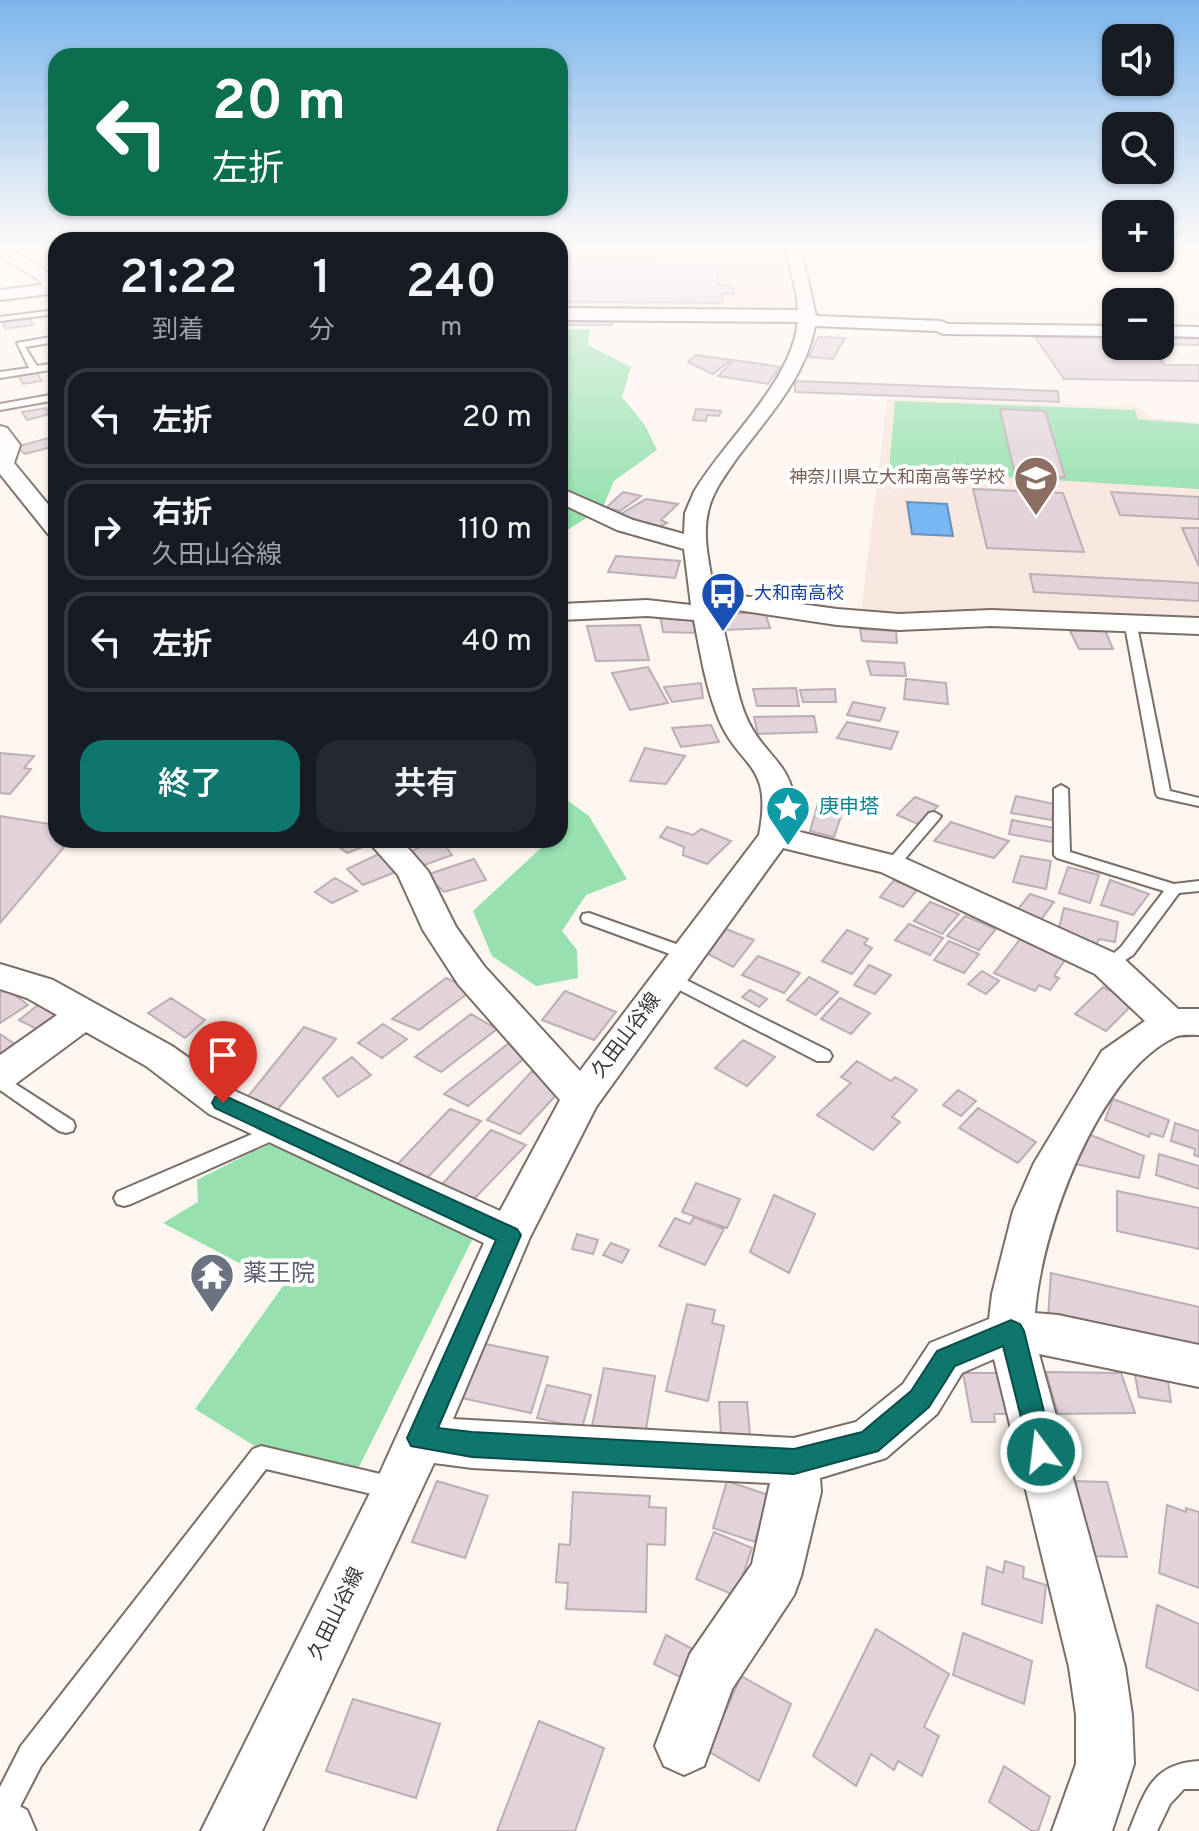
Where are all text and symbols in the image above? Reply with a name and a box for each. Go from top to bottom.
map controls [1102,24,1174,360]
button: sound [1102,24,1174,96]
text: 20 m [212,69,346,139]
icon: left [80,80,184,184]
button: search [1102,112,1174,184]
text: 左折 [212,148,284,194]
button: + [1102,200,1174,272]
text: 21:22 [119,250,237,310]
text: 1 [312,250,331,310]
text: 240 [406,254,497,314]
button: − [1102,288,1174,360]
text: m [440,312,462,345]
text: 到着 [152,315,204,348]
text: 分 [309,315,335,348]
icon: left [84,396,128,440]
text: 20 m [462,400,532,437]
text: 左折 [152,404,212,441]
school or university icon: 神奈川県立大和南高等学校 [1012,454,1060,517]
place label: 神奈川県立大和南高等学校 [789,467,1005,490]
text: 右折 [152,496,212,533]
icon: right [84,508,128,552]
text: 110 m [458,512,532,549]
text: 久田山谷線 [152,540,282,573]
bus stop icon: 大和南高校 [699,570,747,633]
place label: 大和南高校 [754,583,844,606]
icon: left [84,620,128,664]
text: 40 m [462,624,532,661]
text: 左折 [152,628,212,665]
button: 終了 [80,740,300,832]
button: 共有 [316,740,536,832]
place icon: 庚申塔 [764,784,812,847]
place label: 庚申塔 [819,795,879,821]
street label: 久田山谷線 [587,988,667,1084]
pin [189,1021,257,1103]
icon: arrive [201,1033,245,1077]
temple icon: 薬王院 [188,1251,236,1314]
place label: 薬王院 [243,1260,315,1290]
position arrow [999,1410,1083,1494]
street label: 久田山谷線 [303,1563,371,1665]

